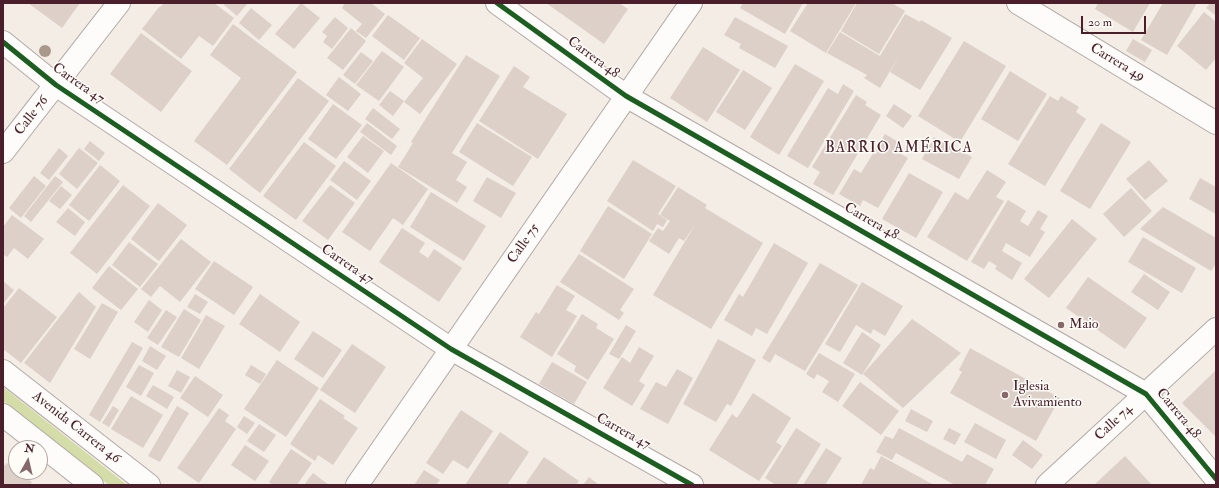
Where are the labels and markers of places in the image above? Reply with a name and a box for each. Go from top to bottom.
place label: Maio [1069,317,1099,333]
marker: Maio [1056,320,1066,330]
place label: Iglesia Avivamiento [1013,379,1082,412]
marker: Iglesia Avivamiento [1000,390,1010,400]

